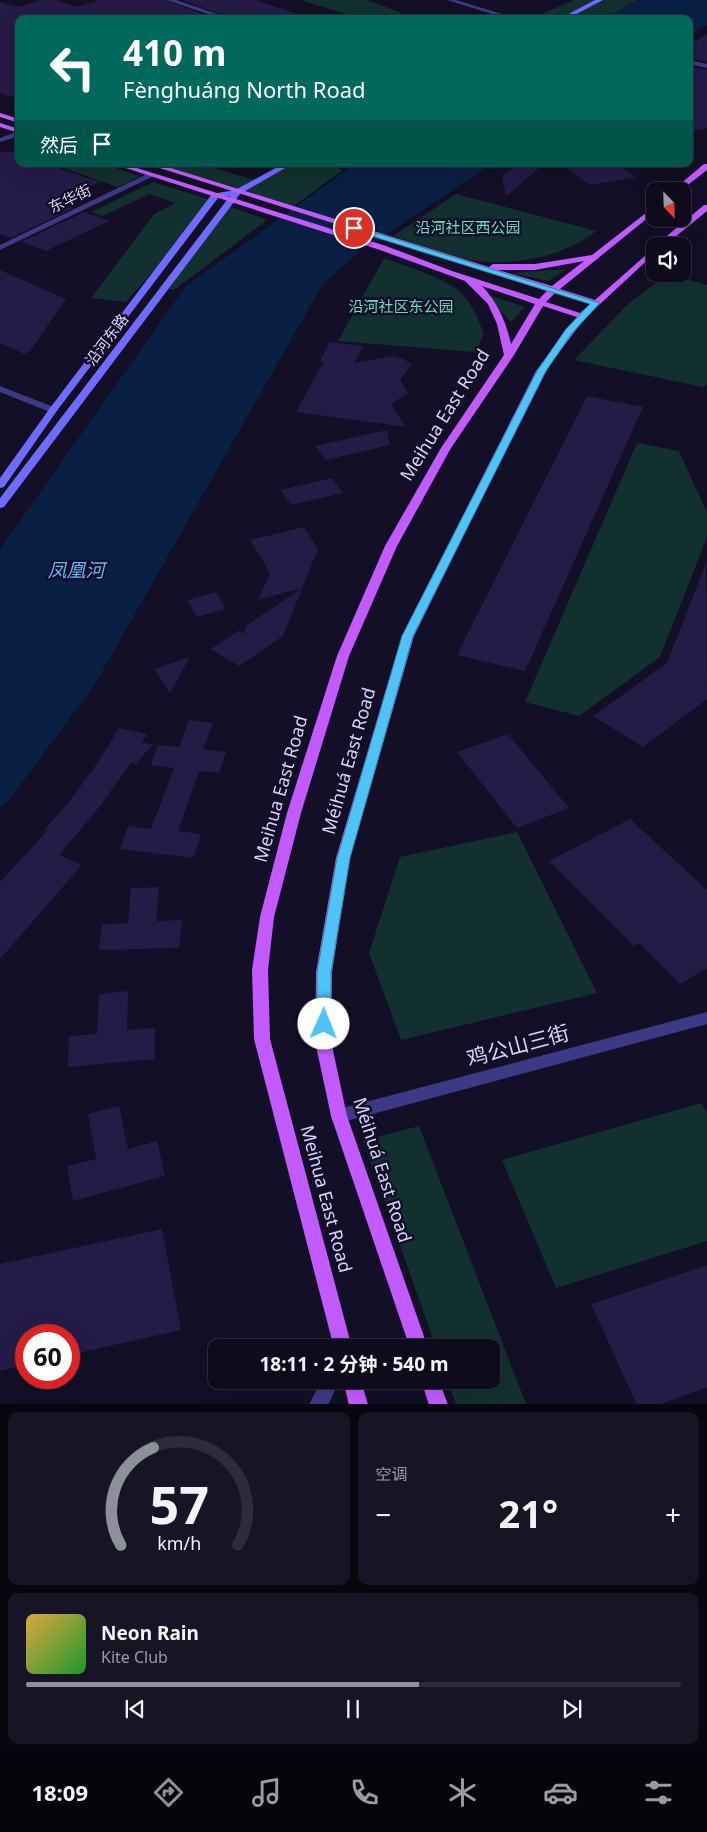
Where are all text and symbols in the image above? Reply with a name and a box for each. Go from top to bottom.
text: 410 m [123,29,226,76]
icon: left [40,35,105,100]
text: Fènghuáng North Road [123,74,366,104]
icon: arrive [88,130,116,158]
text: 然后 [40,132,78,158]
street label: 东华街 [45,179,94,217]
north arrow [646,182,691,228]
map controls [646,182,691,282]
pin [333,207,375,249]
icon: arrive [340,214,368,242]
park label: 沿河社区西公园 [415,217,521,237]
button: sound [646,237,691,282]
park label: 沿河社区东公园 [348,296,454,316]
street label: 沿河东路 [80,309,132,369]
street label: Meihua East Road [394,344,494,485]
water label: 凤凰河 [47,557,108,583]
street label: Méihuá East Road [316,685,380,837]
street label: Meihua East Road [248,713,312,865]
position arrow [297,997,349,1049]
street label: 鸡公山三街 [463,1018,572,1072]
street label: Méihuá East Road [348,1094,418,1245]
street label: Meihua East Road [296,1123,358,1275]
speed limit sign: 60 [15,1324,80,1389]
text: 18:11 · 2 分钟 · 540 m [259,1351,449,1377]
text: 空调 [376,1463,408,1485]
text: 57 [149,1468,209,1539]
text: 21° [498,1487,558,1539]
text: − [376,1495,392,1533]
text: + [665,1495,681,1533]
text: km/h [157,1531,201,1555]
text: Neon Rain [101,1620,199,1646]
text: Kite Club [101,1646,168,1668]
icon: previous [121,1695,149,1723]
icon: pause [339,1695,367,1723]
icon: next [558,1695,586,1723]
icon: directions [151,1775,186,1810]
icon: music [249,1775,284,1810]
icon: phone [347,1775,382,1810]
icon: climate [445,1775,480,1810]
icon: car [543,1775,578,1810]
icon: filters [641,1775,676,1810]
text: 18:09 [31,1777,88,1807]

